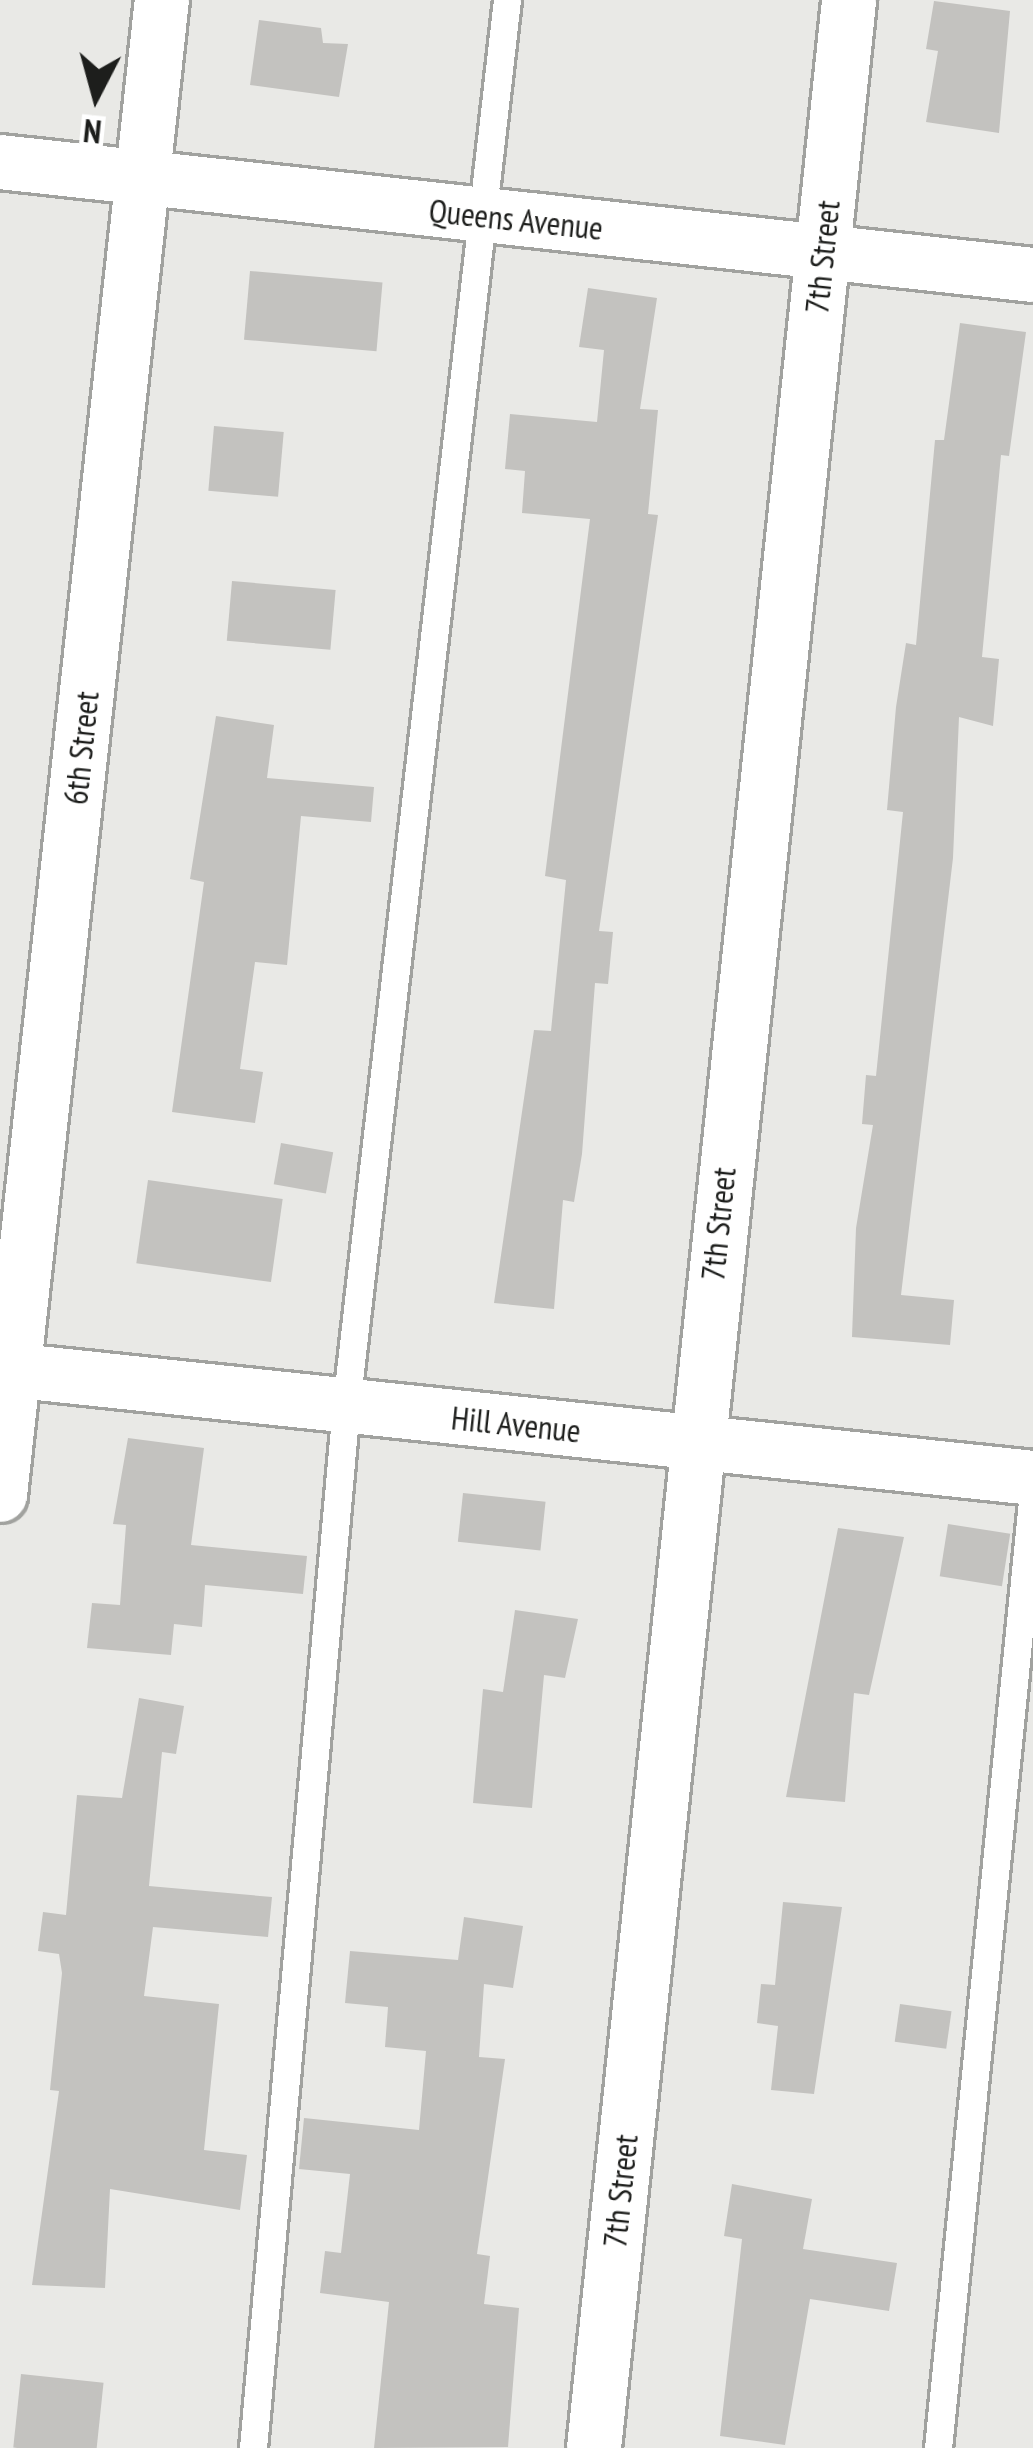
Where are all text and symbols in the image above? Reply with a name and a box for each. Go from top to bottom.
north arrow [36,36,156,156]
text: N [81,110,103,155]
street label: Queens Avenue [427,190,605,248]
street label: 7th Street [796,198,848,316]
street label: 6th Street [55,689,107,807]
street label: 7th Street [692,1165,744,1283]
street label: Hill Avenue [449,1397,583,1451]
street label: 7th Street [594,2132,646,2250]

